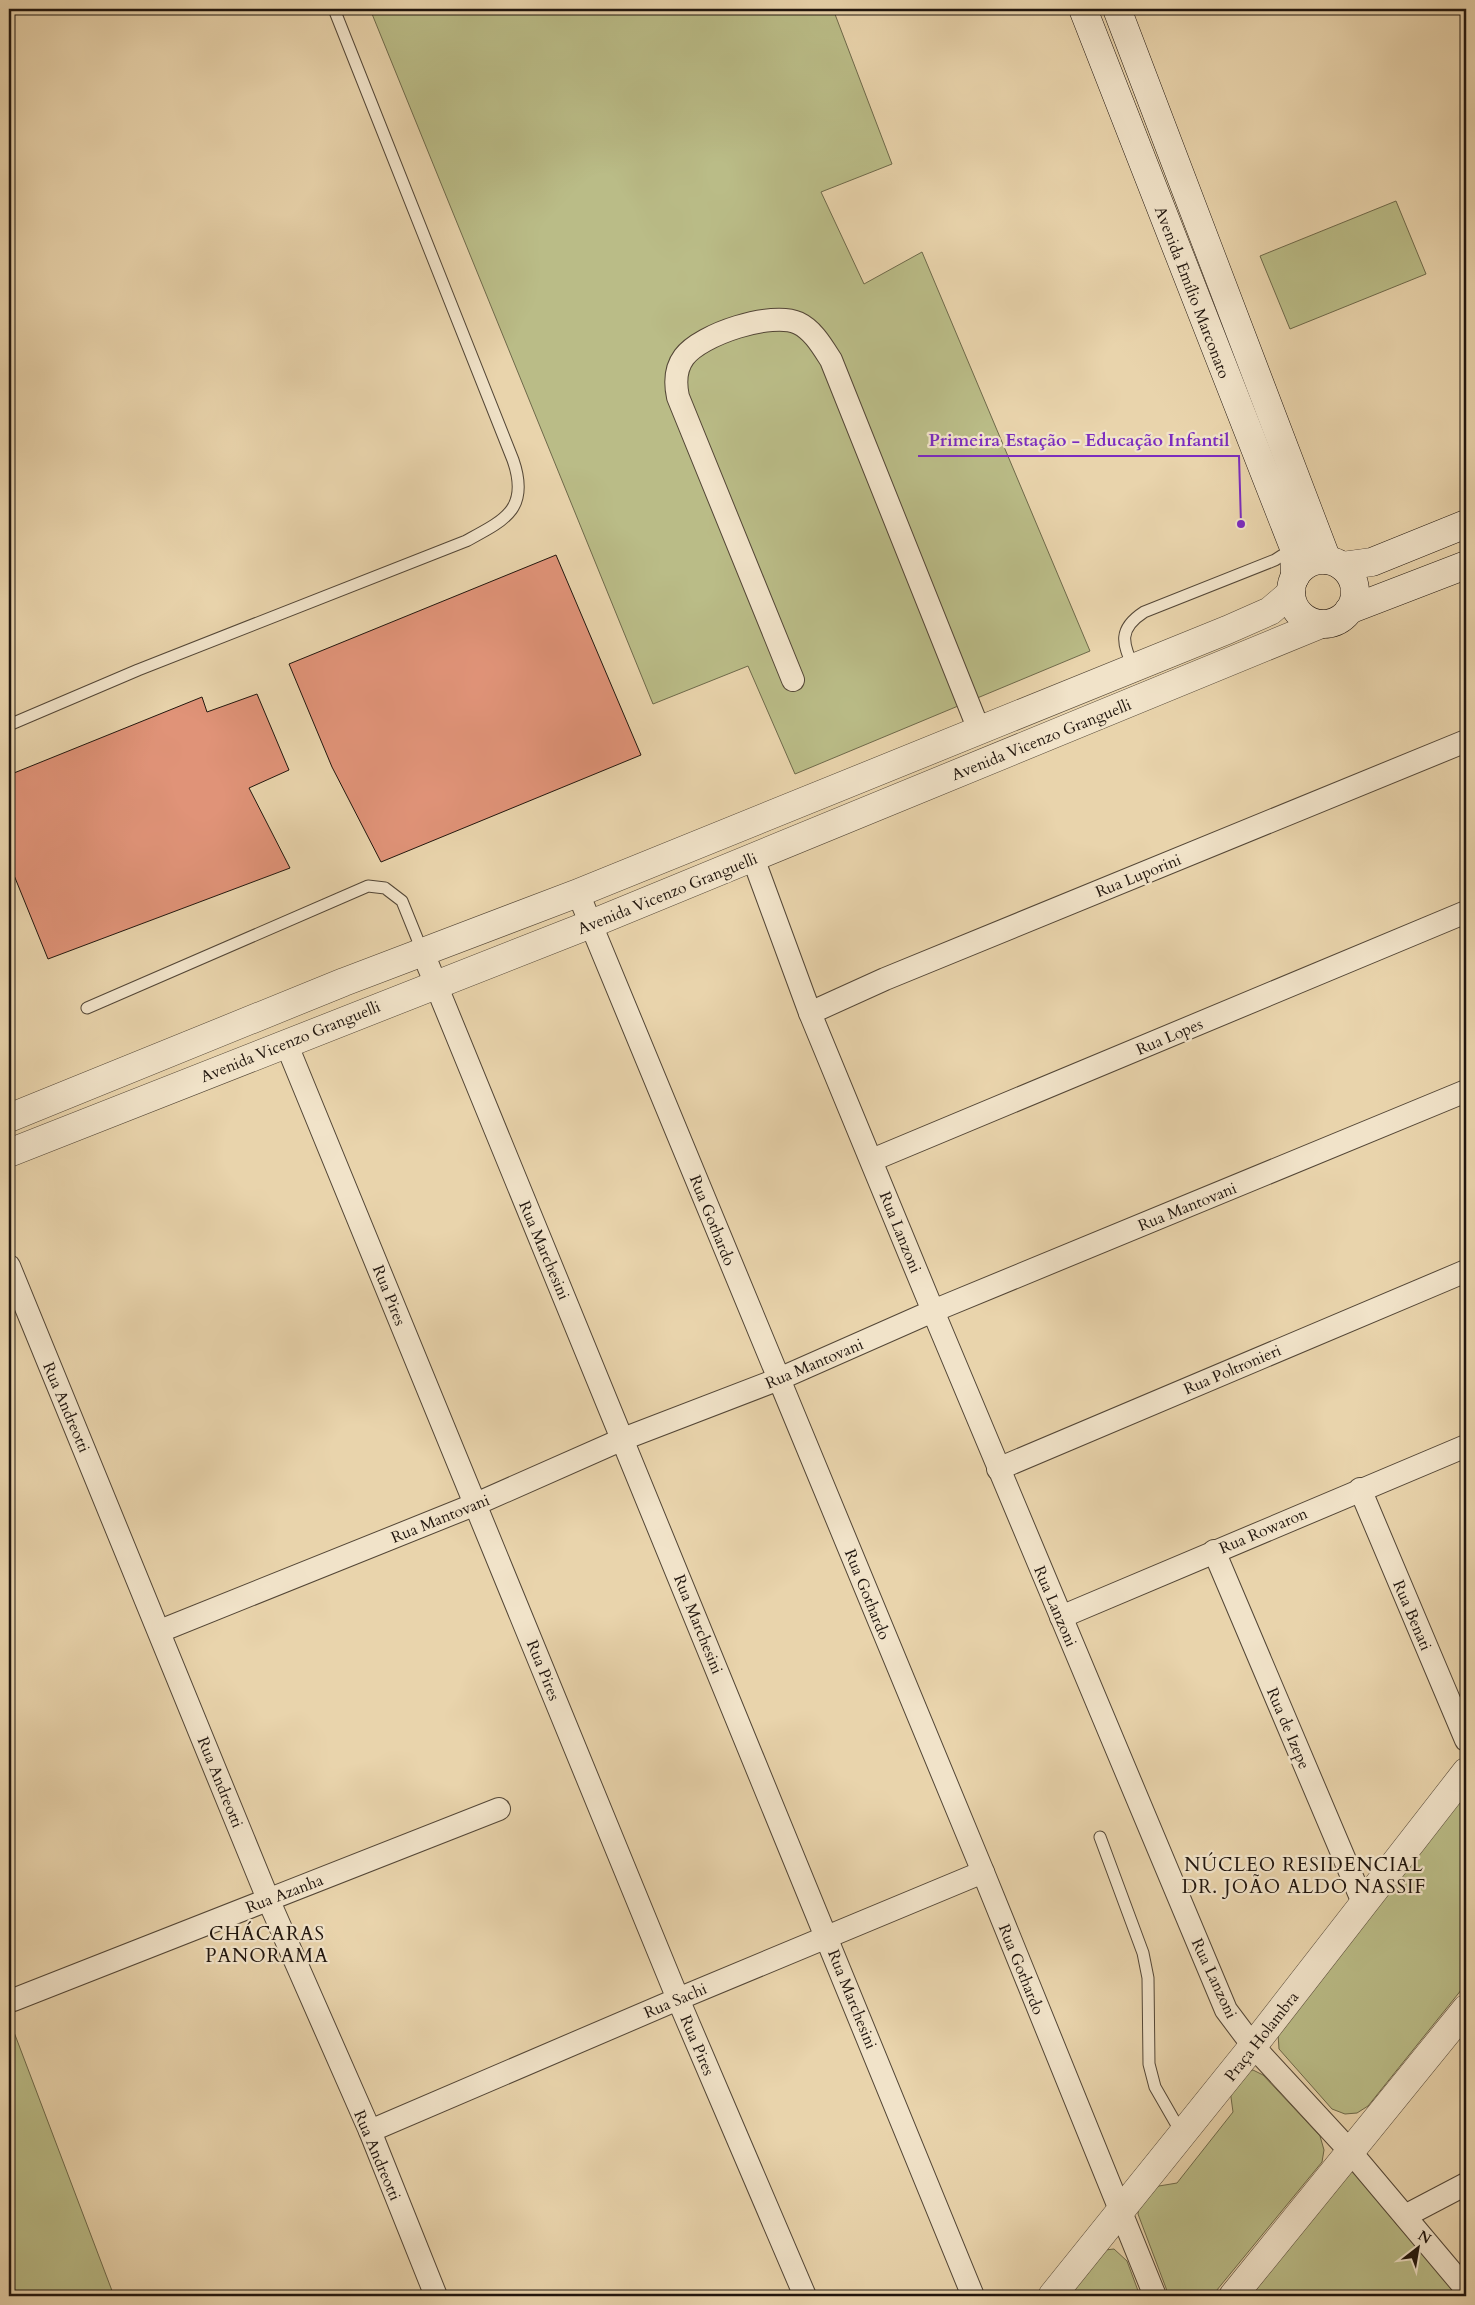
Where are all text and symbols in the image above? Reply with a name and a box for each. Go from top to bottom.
street label: Avenida Emílio Marconato [1149,203,1235,382]
callout: Primeira Estação - Educação Infantil [918,423,1239,456]
text: Primeira Estação - Educação Infantil [928,428,1230,453]
street label: Avenida Vicenzo Granguelli [948,694,1135,786]
street label: Avenida Vicenzo Granguelli [574,848,761,940]
street label: Rua Luporini [1092,849,1185,903]
street label: Avenida Vicenzo Granguelli [197,996,384,1088]
street label: Rua Lopes [1133,1013,1206,1061]
street label: Rua Gothardo [684,1172,740,1269]
street label: Rua Mantovani [1135,1177,1240,1237]
street label: Rua Lanzoni [874,1188,927,1277]
street label: Rua Marchesini [513,1197,575,1304]
street label: Rua Pires [367,1262,411,1329]
street label: Rua Mantovani [762,1333,867,1394]
street label: Rua Poltronieri [1180,1339,1285,1400]
street label: Rua Andreotti [37,1359,95,1457]
street label: Rua Mantovani [388,1489,493,1549]
street label: Rua Rowaron [1216,1502,1311,1559]
street label: Rua Gothardo [839,1546,895,1643]
street label: Rua Lanzoni [1028,1562,1082,1651]
street label: Rua Marchesini [668,1571,728,1678]
street label: Rua Benati [1387,1577,1437,1655]
street label: Rua Pires [521,1637,565,1704]
street label: Rua de Izepe [1261,1684,1315,1773]
street label: Rua Andreotti [192,1734,249,1832]
district label: NÚCLEO RESIDENCIAL DR. JOÃO ALDO NASSIF [1182,1852,1426,1900]
street label: Rua Azanha [242,1869,326,1919]
district label: CHÁCARAS PANORAMA [205,1921,329,1969]
street label: Rua Gothardo [993,1921,1049,2018]
street label: Rua Lanzoni [1186,1935,1242,2023]
street label: Rua Marchesini [822,1946,882,2053]
street label: Rua Sachi [640,1978,711,2024]
street label: Praça Holambra [1220,1987,1304,2086]
street label: Rua Pires [675,2012,720,2079]
street label: Rua Andreotti [348,2107,406,2205]
north arrow [1392,2222,1442,2272]
text: N [1414,2226,1435,2249]

